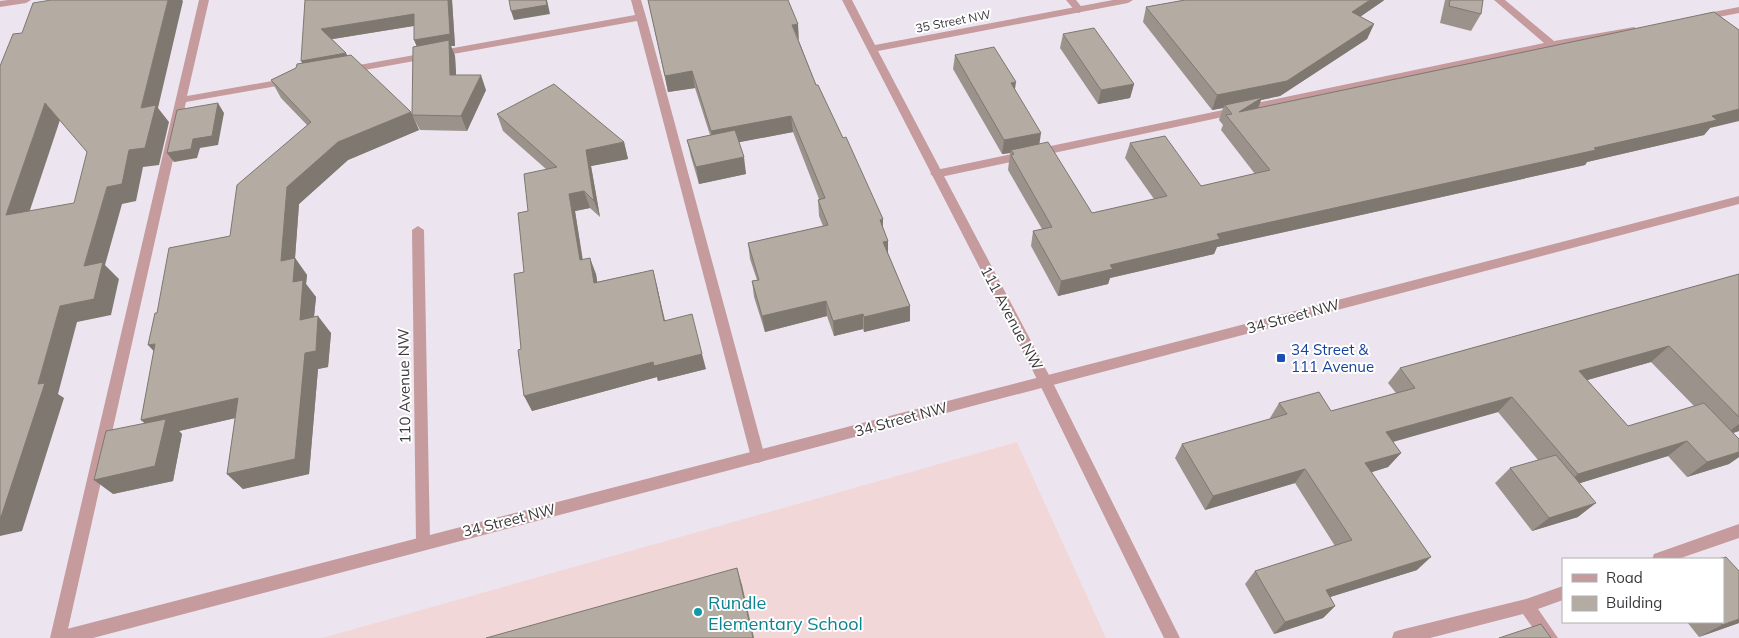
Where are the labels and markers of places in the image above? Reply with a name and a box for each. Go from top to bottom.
place label: 34 Street & 111 Avenue [1291,340,1374,376]
marker: 34 Street & 111 Avenue [1275,352,1287,364]
place label: Rundle Elementary School [708,591,863,635]
marker: Rundle Elementary School [692,606,704,618]

